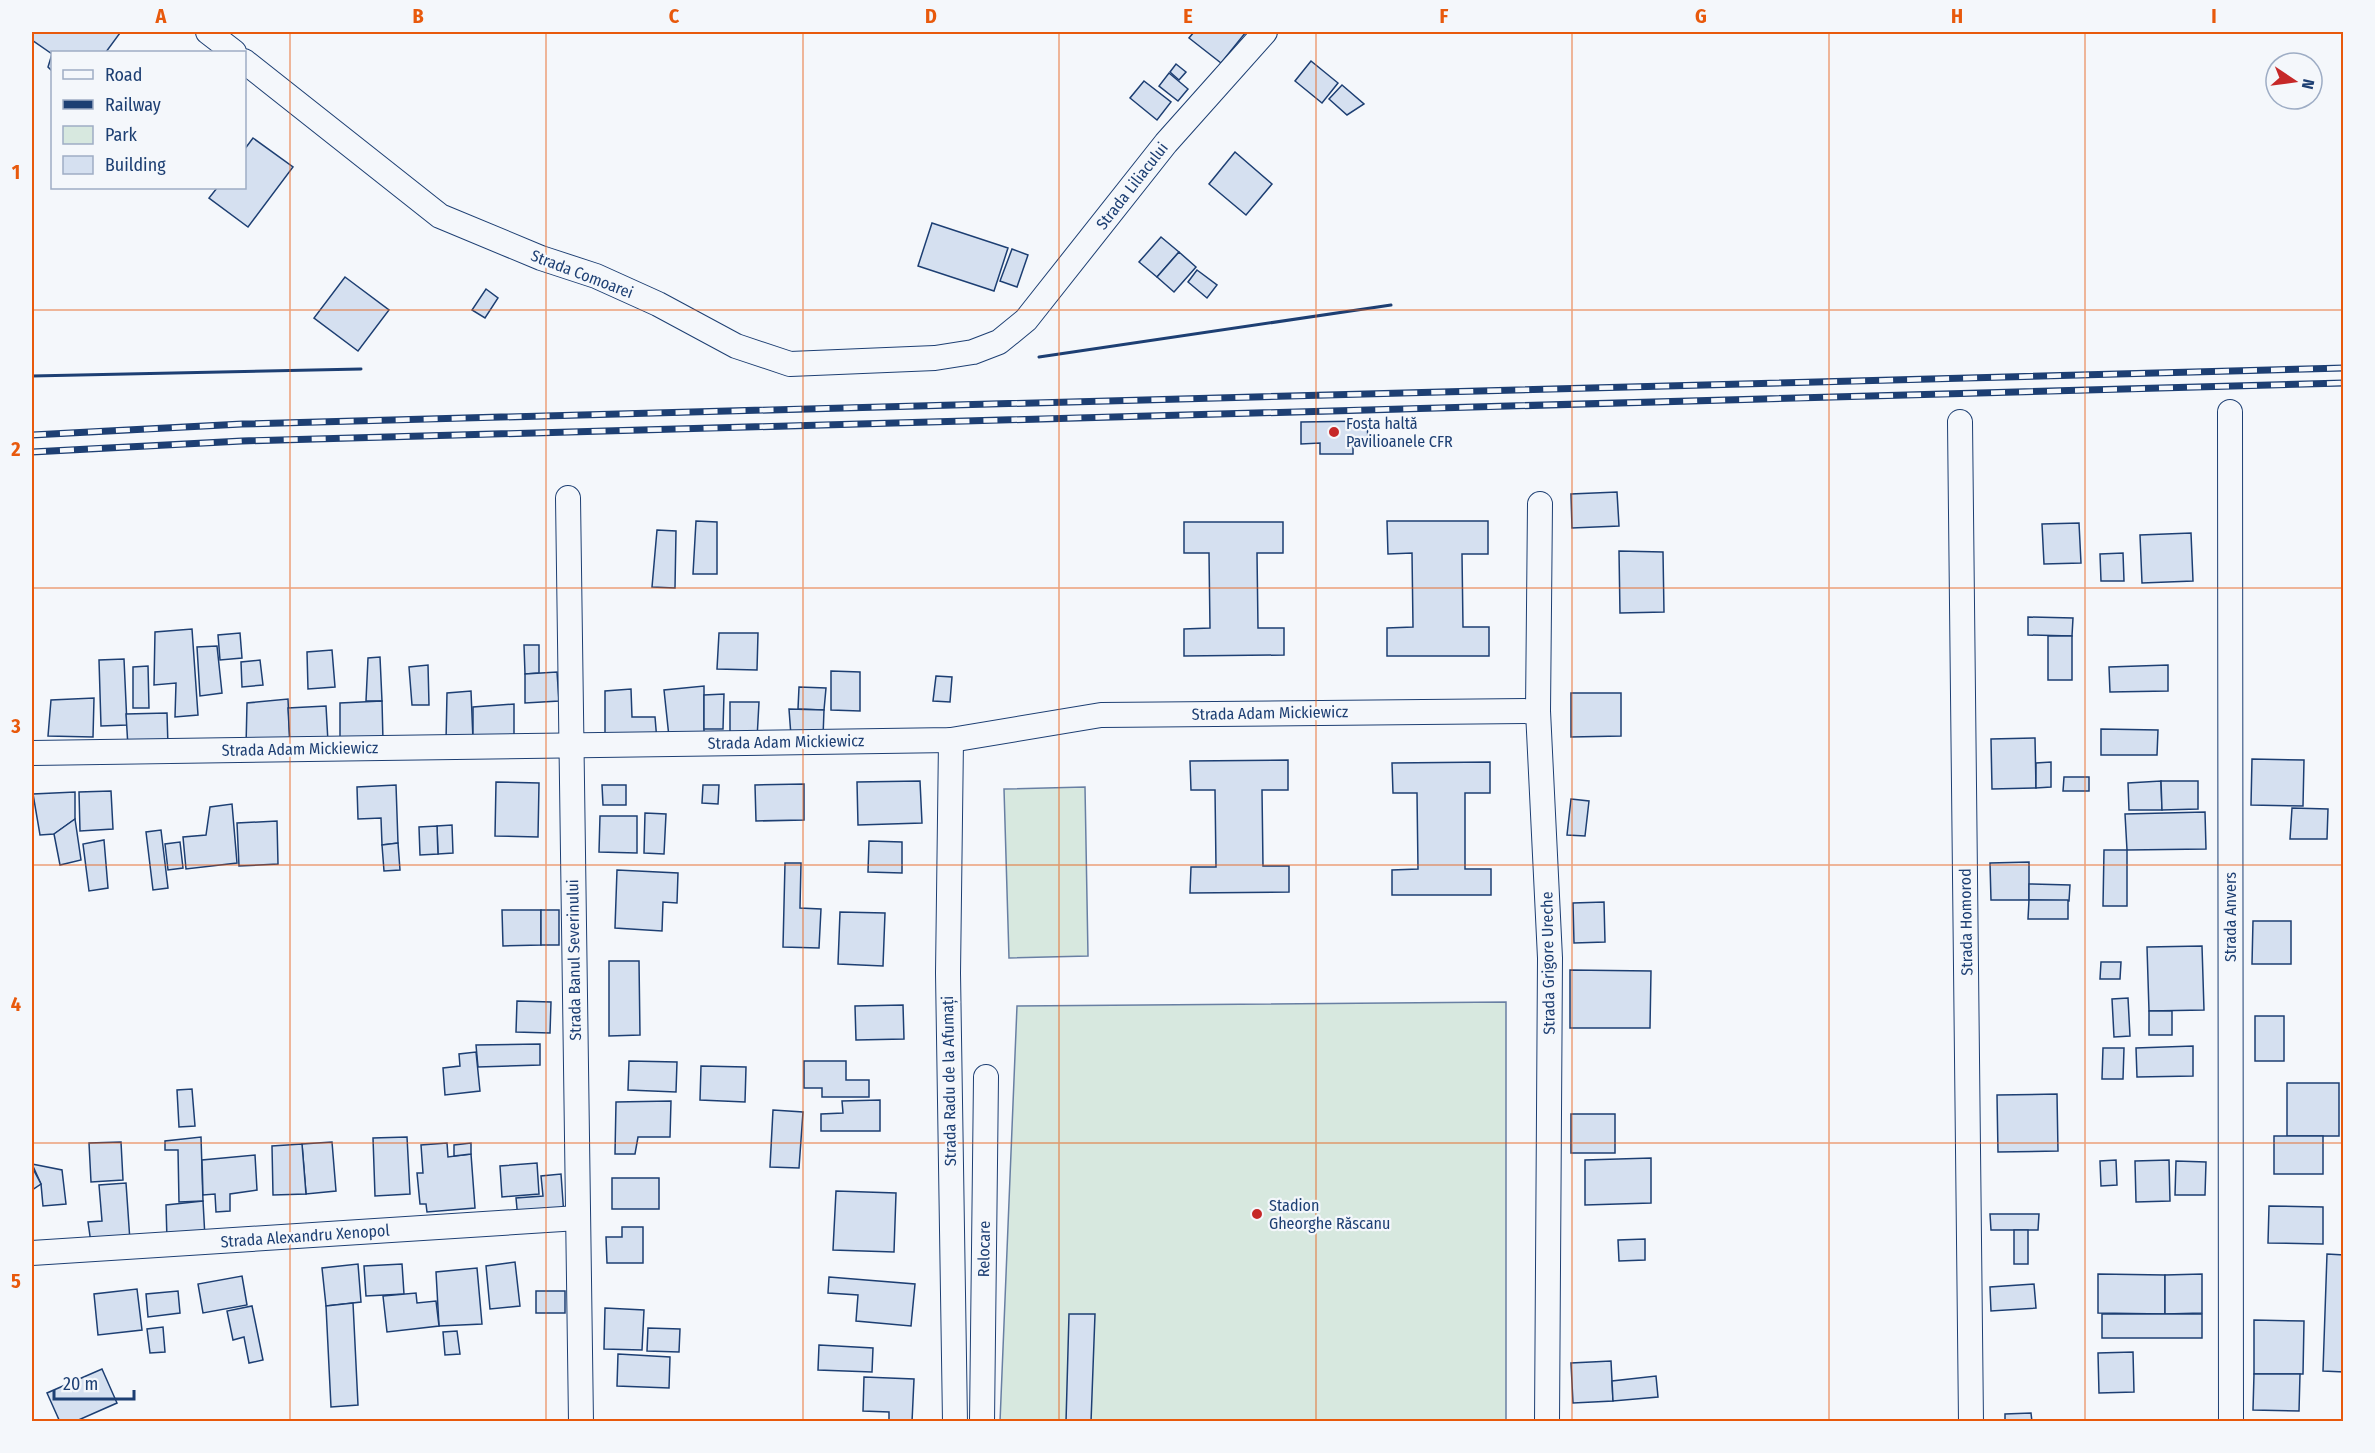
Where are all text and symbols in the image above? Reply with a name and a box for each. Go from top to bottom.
text: A [155,4,168,28]
text: B [412,4,424,28]
text: C [669,4,680,28]
text: D [925,4,937,28]
text: E [1183,4,1193,28]
text: F [1440,4,1449,28]
text: G [1695,4,1707,28]
text: H [1951,4,1963,28]
text: I [2211,4,2217,28]
legend [51,51,246,189]
north arrow [2264,51,2324,111]
text: Road [105,64,142,86]
text: N [2298,77,2318,91]
text: Railway [105,94,161,116]
text: Park [105,124,138,146]
street label: Strada Liliacului [1092,139,1172,233]
text: Building [105,154,166,176]
text: 1 [12,160,20,184]
street label: Strada Comoarei [528,246,636,302]
place label: Fosta haltă Pavilioanele CFR [1346,414,1453,451]
marker: Fosta haltă Pavilioanele CFR [1327,425,1341,439]
text: 2 [10,437,21,461]
street label: Strada Adam Mickiewicz [1192,702,1348,724]
text: 3 [10,714,21,738]
street label: Strada Adam Mickiewicz [708,731,864,753]
street label: Strada Adam Mickiewicz [222,738,378,760]
street label: Strada Homorod [1956,868,1976,976]
street label: Strada Anvers [2221,872,2240,962]
street label: Strada Banul Severinului [563,879,585,1041]
street label: Strada Grigore Ureche [1537,891,1559,1035]
text: 4 [11,992,21,1016]
street label: Strada Radu de la Afumați [938,996,961,1166]
place label: Stadion Gheorghe Răscanu [1269,1196,1390,1233]
marker: Stadion Gheorghe Răscanu [1250,1207,1264,1221]
street label: Relocare [974,1220,994,1277]
street label: Strada Alexandru Xenopol [220,1221,390,1251]
text: 5 [11,1269,21,1293]
scale bar [54,1363,134,1401]
text: 20 m [63,1373,98,1395]

